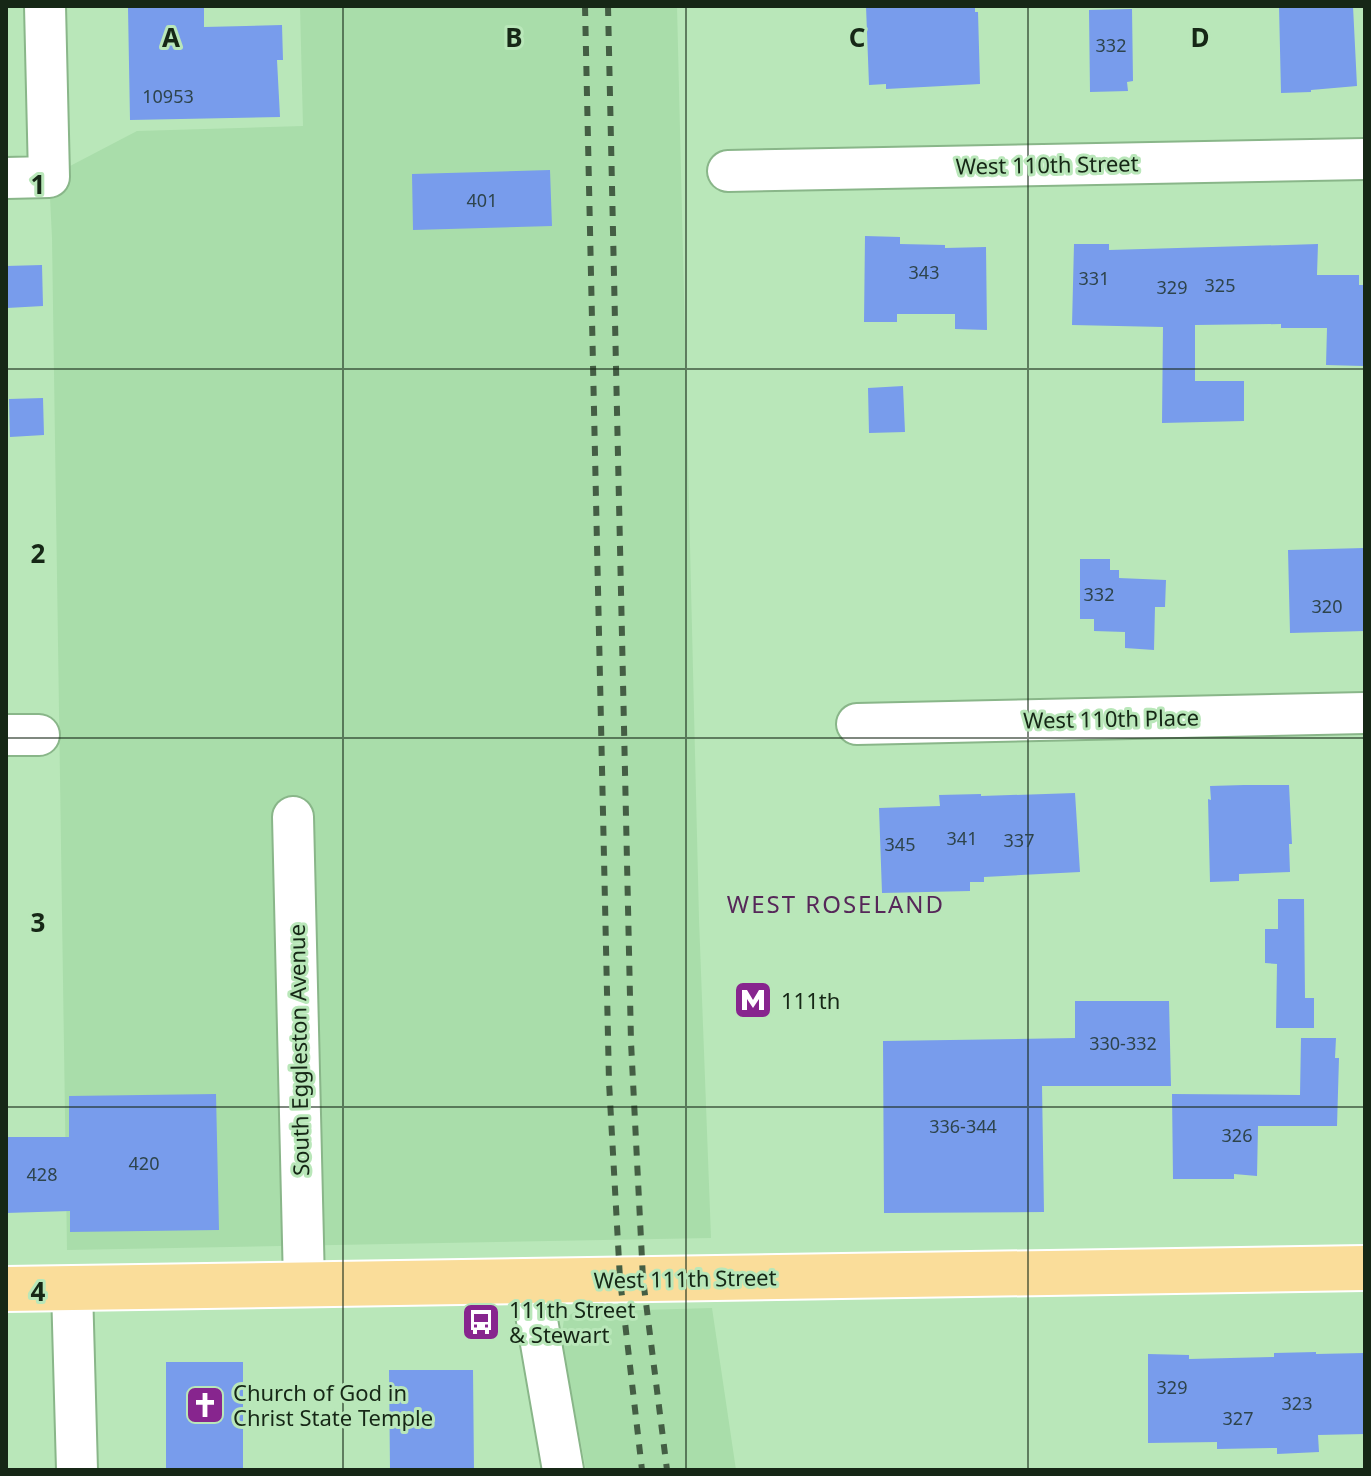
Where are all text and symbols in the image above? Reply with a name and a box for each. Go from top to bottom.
text: A [162,19,180,55]
text: B [505,19,523,55]
text: C [849,19,865,55]
text: D [1190,19,1210,55]
house number: 332 [1096,33,1126,57]
house number: 10953 [142,84,194,108]
street label: West 110th Street [955,147,1139,181]
text: 1 [31,166,45,202]
house number: 401 [467,188,497,212]
house number: 343 [909,260,939,284]
house number: 331 [1079,266,1109,290]
house number: 325 [1205,273,1235,297]
house number: 329 [1157,275,1187,299]
text: 2 [31,535,46,571]
house number: 332 [1084,582,1114,606]
house number: 320 [1312,594,1342,618]
street label: West 110th Place [1023,701,1199,735]
house number: 341 [947,826,977,850]
house number: 337 [1004,828,1034,852]
house number: 345 [885,832,915,856]
district label: WEST ROSELAND [727,887,945,920]
text: 3 [31,904,45,940]
street label: South Eggleston Avenue [281,924,315,1176]
metro station icon: 111th [732,979,774,1021]
place label: 111th [781,985,840,1015]
house number: 330-332 [1089,1031,1157,1055]
house number: 336-344 [929,1114,997,1138]
house number: 326 [1222,1123,1252,1147]
house number: 420 [129,1151,159,1175]
house number: 428 [27,1162,57,1186]
street label: West 111th Street [593,1261,777,1295]
text: 4 [31,1273,46,1309]
place label: 111th Street & Stewart [509,1294,635,1349]
bus stop icon: 111th Street & Stewart [460,1301,502,1343]
house number: 329 [1157,1375,1187,1399]
place label: Church of God in Christ State Temple [233,1377,433,1432]
church icon: Church of God in Christ State Temple [184,1384,226,1426]
house number: 323 [1282,1391,1312,1415]
house number: 327 [1223,1406,1253,1430]

